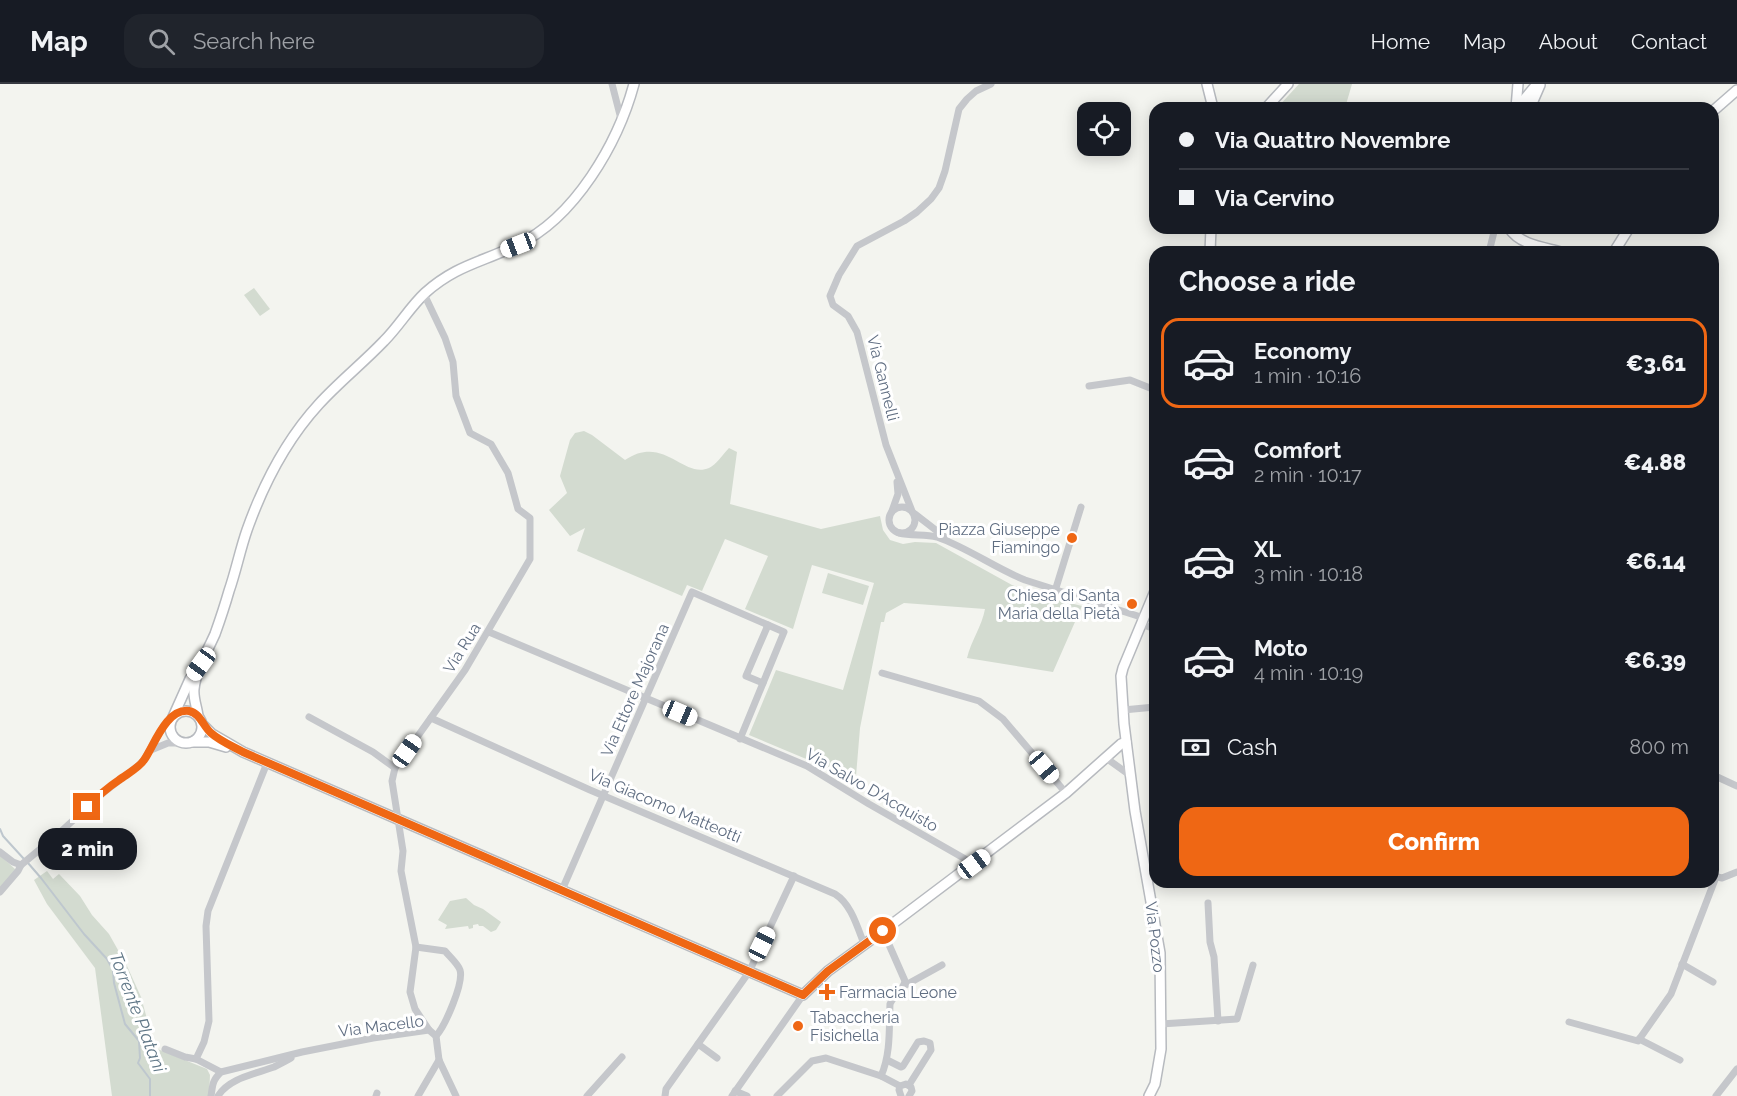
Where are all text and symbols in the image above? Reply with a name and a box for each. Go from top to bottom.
search box [124,14,544,68]
text: Map [30,25,88,58]
icon: search [145,25,178,58]
text: Search here [193,28,315,54]
text: Home [1371,29,1430,54]
text: Map [1463,29,1506,54]
text: About [1539,29,1598,54]
text: Contact [1631,29,1707,54]
map controls [1077,102,1131,156]
button: locate [1077,102,1131,156]
text: Via Quattro Novembre [1215,127,1450,153]
text: Via Cervino [1215,185,1334,211]
car [498,230,538,260]
text: Choose a ride [1179,266,1355,297]
street label: Via Gannelli [863,333,903,423]
icon: car [1182,336,1236,390]
text: Economy [1254,338,1352,364]
text: €3.61 [1626,350,1686,376]
text: 1 min · 10:16 [1254,364,1361,388]
icon: car [1182,435,1236,489]
text: Comfort [1254,437,1341,463]
text: €4.88 [1624,449,1686,475]
text: 2 min · 10:17 [1254,463,1362,487]
place label: Piazza Giuseppe Fiamingo [939,520,1060,557]
marker: Piazza Giuseppe Fiamingo [1065,531,1079,545]
icon: car [1182,534,1236,588]
text: XL [1254,536,1281,562]
text: €6.14 [1626,548,1686,574]
text: 3 min · 10:18 [1254,562,1363,586]
place label: Chiesa di Santa Maria della Pietà [998,586,1120,623]
marker: Chiesa di Santa Maria della Pietà [1125,597,1139,611]
street label: Via Rua [439,619,485,677]
street label: Via Ettore Majorana [597,620,673,760]
icon: car [1182,633,1236,687]
text: Moto [1254,635,1308,661]
car [183,644,219,684]
text: €6.39 [1624,647,1686,673]
text: 4 min · 10:19 [1254,661,1363,685]
car [660,698,700,728]
car [389,731,425,771]
icon: cash [1179,731,1212,764]
text: Cash [1227,734,1278,760]
text: 800 m [1629,735,1689,759]
street label: Via Salvo D'Acquisto [802,744,942,836]
car [1026,747,1062,787]
street label: Via Giacomo Matteotti [586,765,744,847]
route end [73,793,100,820]
button: Confirm [1179,807,1689,876]
callout: 2 min [38,828,136,870]
text: 2 min [61,837,114,861]
car [954,846,994,882]
street label: Via Pozzo [1141,900,1169,974]
route start [869,917,896,944]
car [746,924,778,964]
water label: Torrente Platani [105,949,171,1076]
place label: Farmacia Leone [839,983,957,1002]
marker: Farmacia Leone [820,985,834,999]
place label: Tabaccheria Fisichella [810,1008,899,1045]
street label: Via Macello [337,1011,425,1041]
marker: Tabaccheria Fisichella [791,1019,805,1033]

